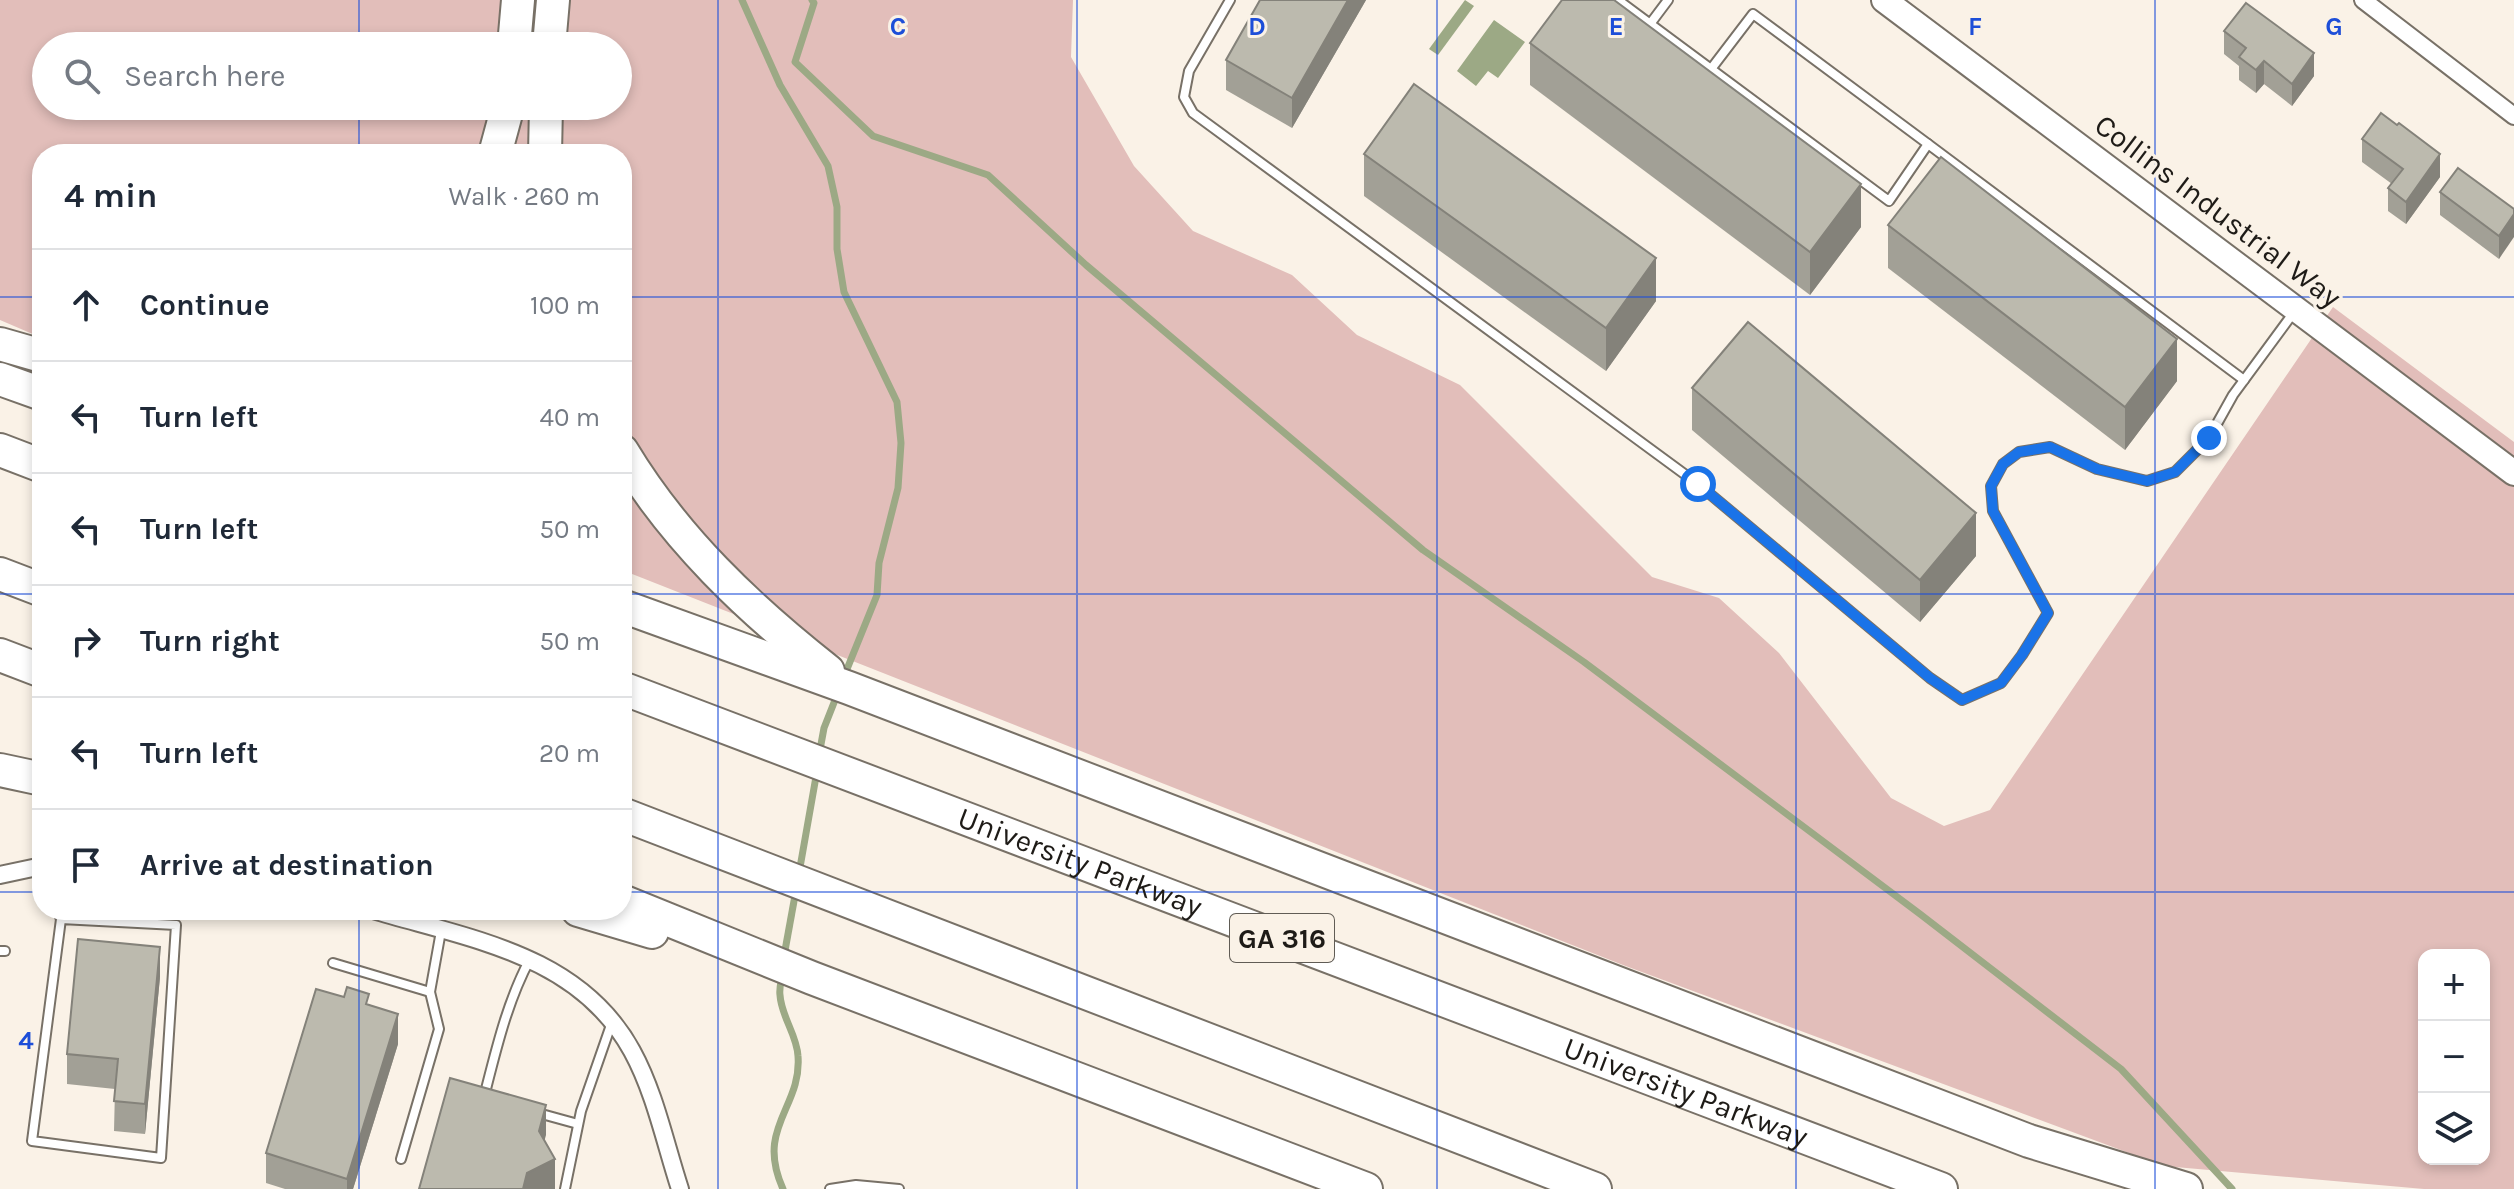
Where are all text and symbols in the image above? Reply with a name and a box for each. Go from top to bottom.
text: C [890,11,906,42]
text: D [1248,11,1266,42]
text: E [1608,11,1624,42]
text: F [1968,11,1982,42]
text: G [2325,11,2343,42]
search box [32,32,632,120]
icon: search [60,54,104,98]
text: Search here [124,58,285,94]
street label: Collins Industrial Way [2088,107,2348,315]
text: 4 min [64,176,157,216]
text: Walk · 260 m [448,181,600,212]
icon: ahead [64,283,108,327]
text: Continue [140,287,270,323]
text: 100 m [530,290,600,321]
icon: left [64,395,108,439]
text: Turn left [140,399,258,435]
text: 40 m [540,402,600,433]
route end [2191,420,2227,456]
route start [1680,466,1716,502]
icon: left [64,507,108,551]
text: Turn left [140,511,258,547]
text: 50 m [539,514,600,545]
icon: right [64,619,108,663]
text: Turn right [140,623,280,659]
text: 50 m [539,626,600,657]
icon: left [64,731,108,775]
text: Turn left [140,735,258,771]
text: 20 m [539,738,600,769]
street label: University Parkway [953,799,1207,925]
icon: arrive [64,843,108,887]
text: Arrive at destination [140,847,434,883]
road number: GA 316 [1230,914,1334,962]
map controls [2418,949,2490,1165]
button: + [2418,949,2490,1021]
button: − [2418,1021,2490,1093]
text: 4 [18,1025,34,1056]
street label: University Parkway [1559,1029,1813,1155]
button: layers [2418,1093,2490,1165]

